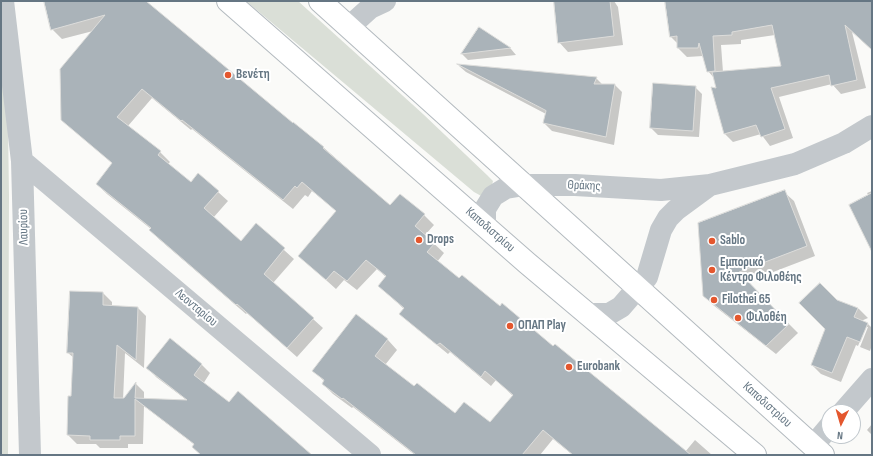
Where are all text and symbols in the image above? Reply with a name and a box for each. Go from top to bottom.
place label: Βενέτη [236,67,270,83]
marker: Βενέτη [223,70,233,80]
street label: Θράκης [567,177,601,195]
street label: Καποδιστρίου [462,204,518,256]
street label: Λαυρίου [16,209,32,245]
place label: Drops [427,232,454,248]
place label: Sablo [720,233,745,249]
marker: Drops [414,235,424,245]
marker: Sablo [707,236,717,246]
place label: Εμπορικό Κέντρο Φιλοθέης [720,255,802,286]
marker: Εμπορικό Κέντρο Φιλοθέης [707,265,717,275]
street label: Λεονταρίου [172,286,220,330]
place label: Filothei 65 [722,292,771,308]
marker: Filothei 65 [709,295,719,305]
place label: Φιλοθέη [746,310,787,326]
marker: Φιλοθέη [733,313,743,323]
place label: ΟΠΑΠ Play [518,318,566,334]
marker: ΟΠΑΠ Play [505,321,515,331]
place label: Eurobank [577,359,620,375]
marker: Eurobank [564,362,574,372]
street label: Καποδιστρίου [739,379,795,431]
north arrow [821,404,861,444]
text: N [837,429,843,442]

